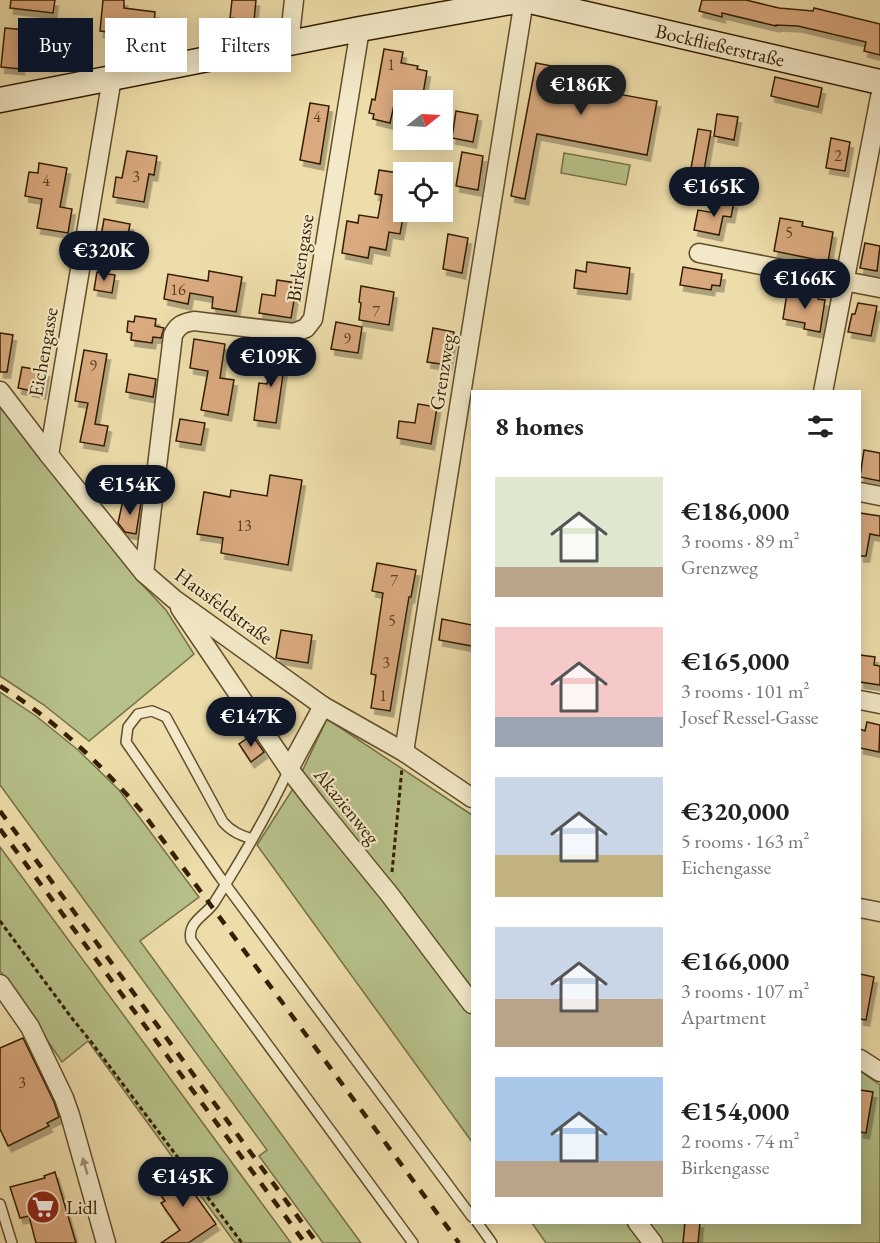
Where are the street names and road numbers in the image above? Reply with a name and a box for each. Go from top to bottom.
street label: Bockfließerstraße [653,18,787,73]
street label: Birkengasse [280,212,320,304]
street label: Eichengasse [22,305,64,399]
street label: Grenzweg [423,332,461,412]
street label: Hausfeldstraße [170,562,278,650]
street label: Akazienweg [308,762,386,850]

